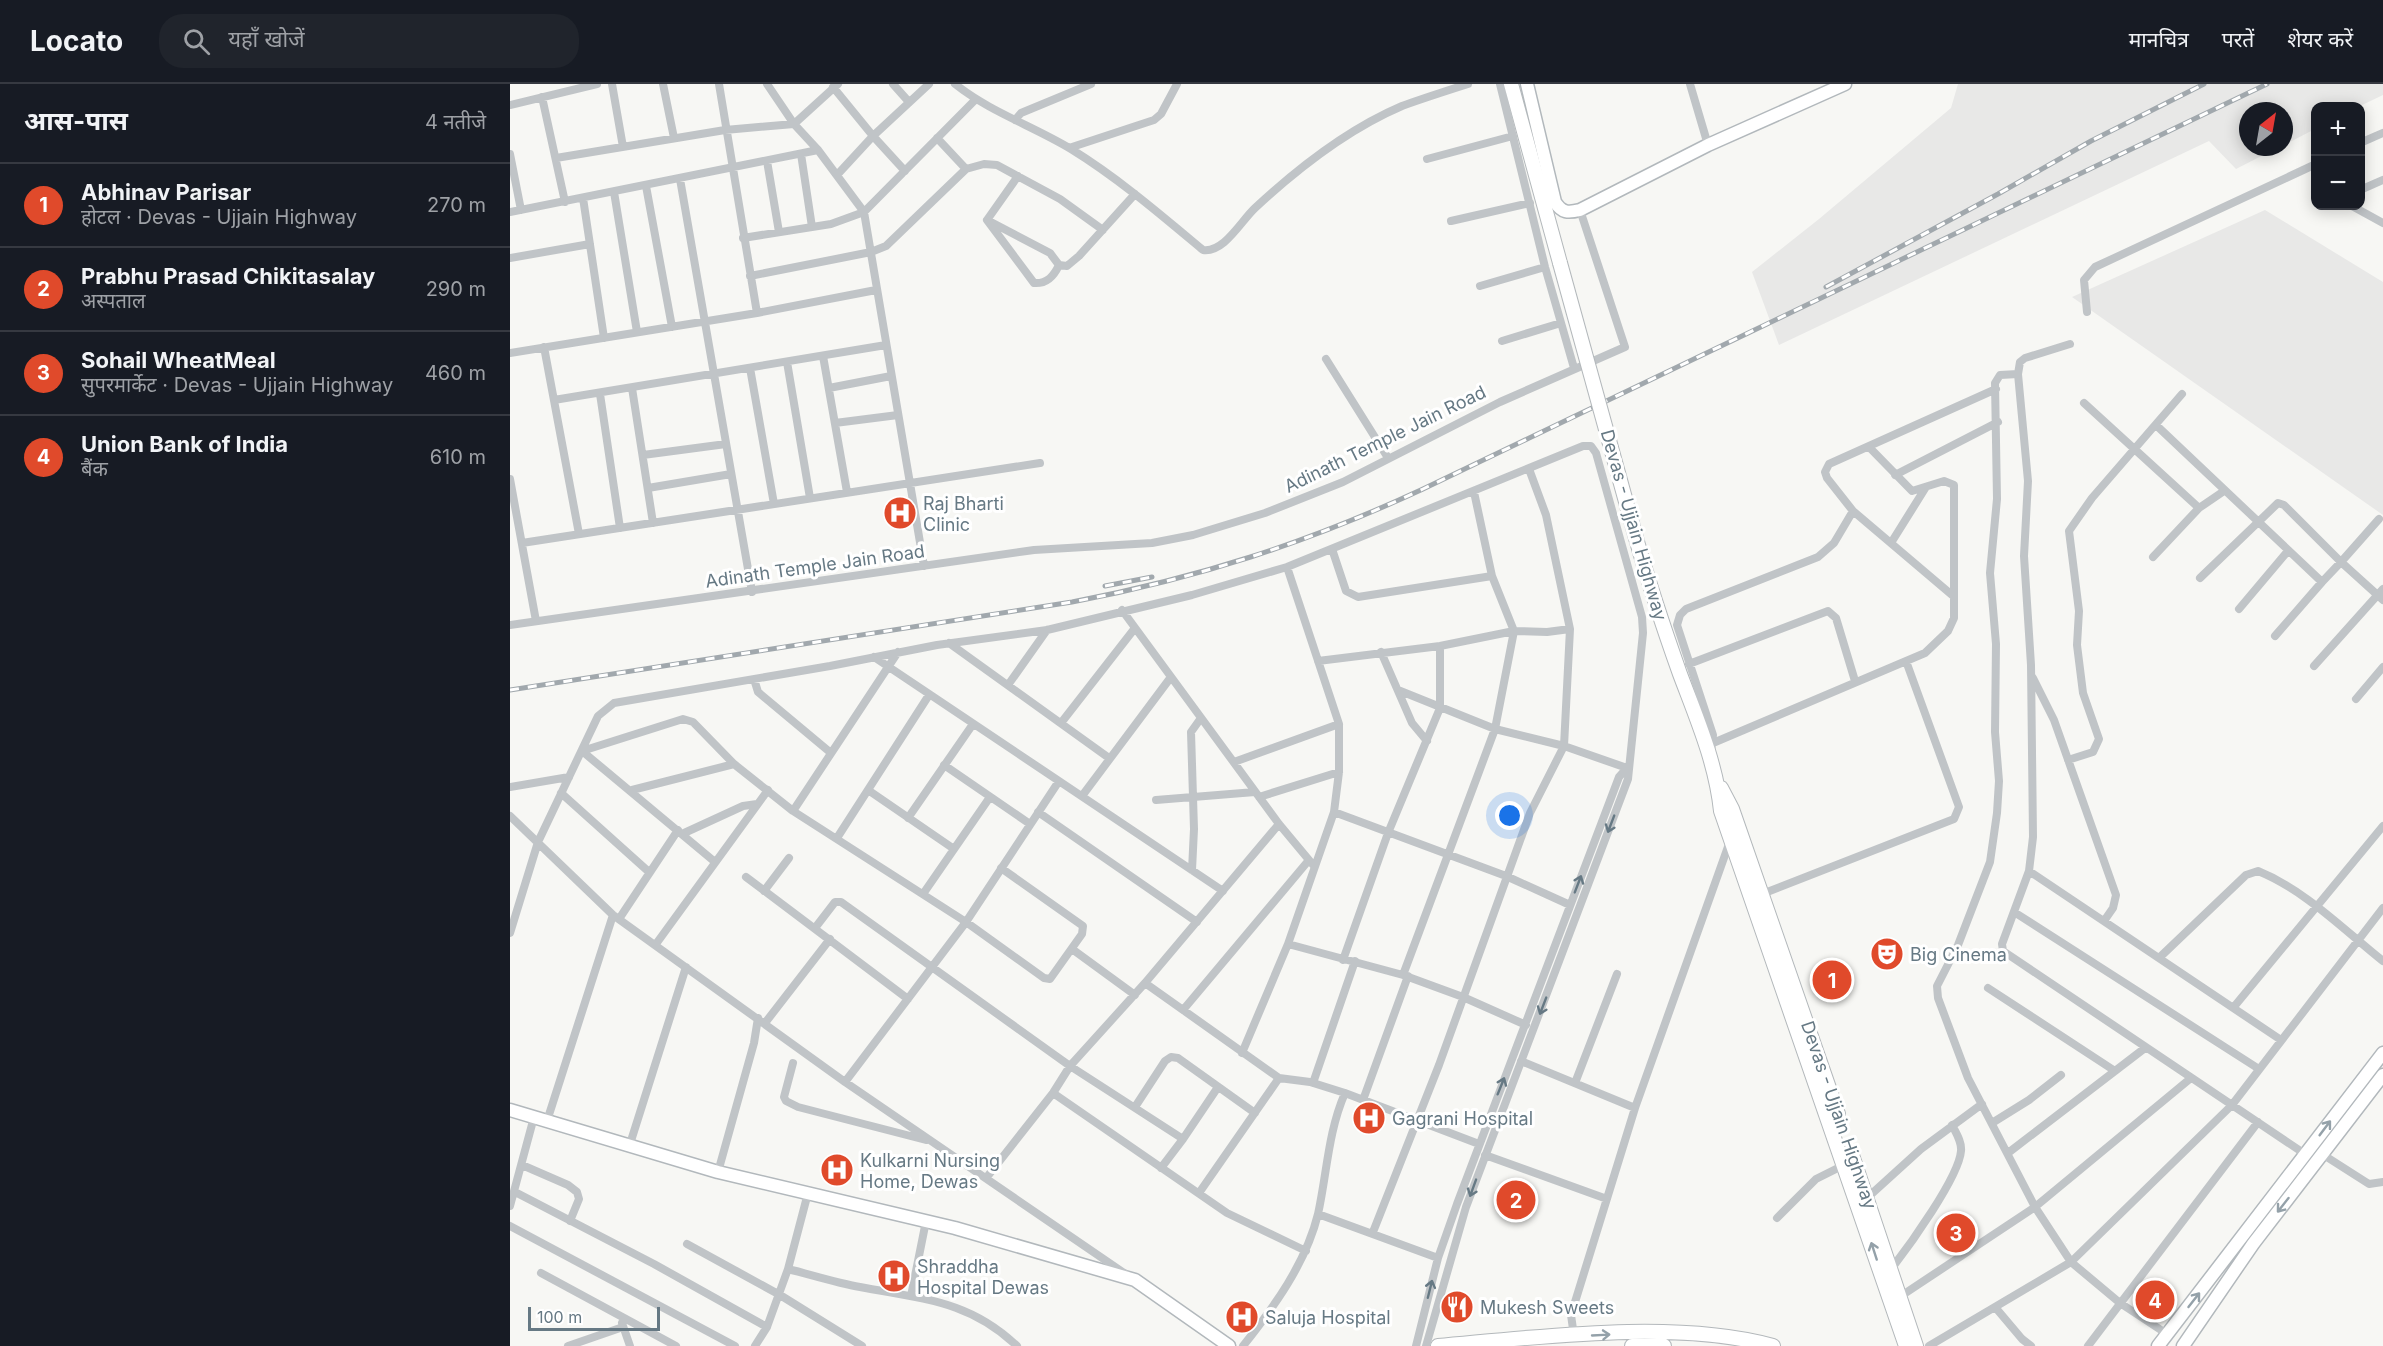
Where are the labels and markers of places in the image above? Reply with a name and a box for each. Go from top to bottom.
place label: Raj Bharti Clinic [923,493,1004,535]
hospital icon: Raj Bharti Clinic [882,495,918,531]
theatre icon: Big Cinema [1869,936,1905,972]
place label: Big Cinema [1910,944,2007,965]
pin: 1 [1812,958,1852,1002]
hospital icon: Gagrani Hospital [1351,1100,1387,1136]
place label: Gagrani Hospital [1392,1108,1533,1129]
place label: Kulkarni Nursing Home, Dewas [860,1150,1000,1192]
hospital icon: Kulkarni Nursing Home, Dewas [819,1152,855,1188]
pin: 2 [1496,1178,1536,1222]
pin: 3 [1936,1210,1976,1256]
place label: Shraddha Hospital Dewas [917,1256,1049,1298]
hospital icon: Shraddha Hospital Dewas [876,1258,912,1294]
pin: 4 [2136,1278,2174,1322]
restaurant icon: Mukesh Sweets [1439,1289,1475,1325]
place label: Mukesh Sweets [1480,1297,1614,1318]
hospital icon: Saluja Hospital [1224,1299,1260,1335]
place label: Saluja Hospital [1265,1307,1391,1328]

